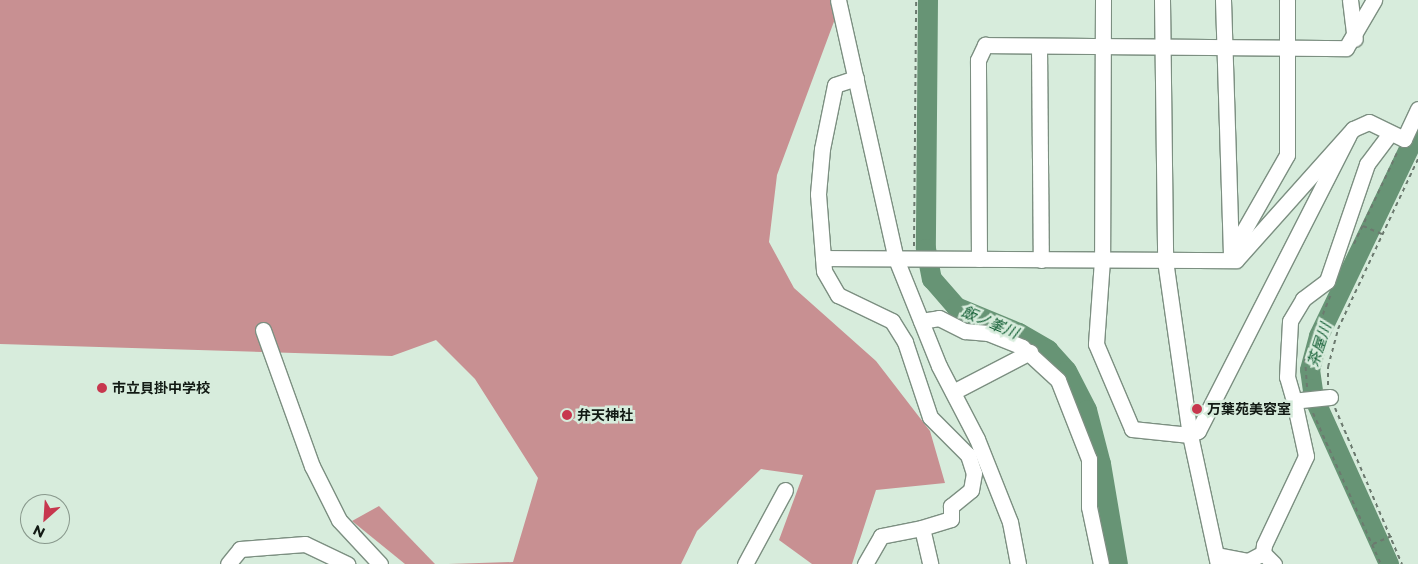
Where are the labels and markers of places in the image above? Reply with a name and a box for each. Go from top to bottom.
place label: 市立貝掛中学校 [112,380,210,396]
marker: 市立貝掛中学校 [96,382,108,394]
place label: 万葉苑美容室 [1207,401,1291,417]
marker: 万葉苑美容室 [1191,403,1203,415]
place label: 弁天神社 [577,407,633,423]
marker: 弁天神社 [561,409,573,421]

